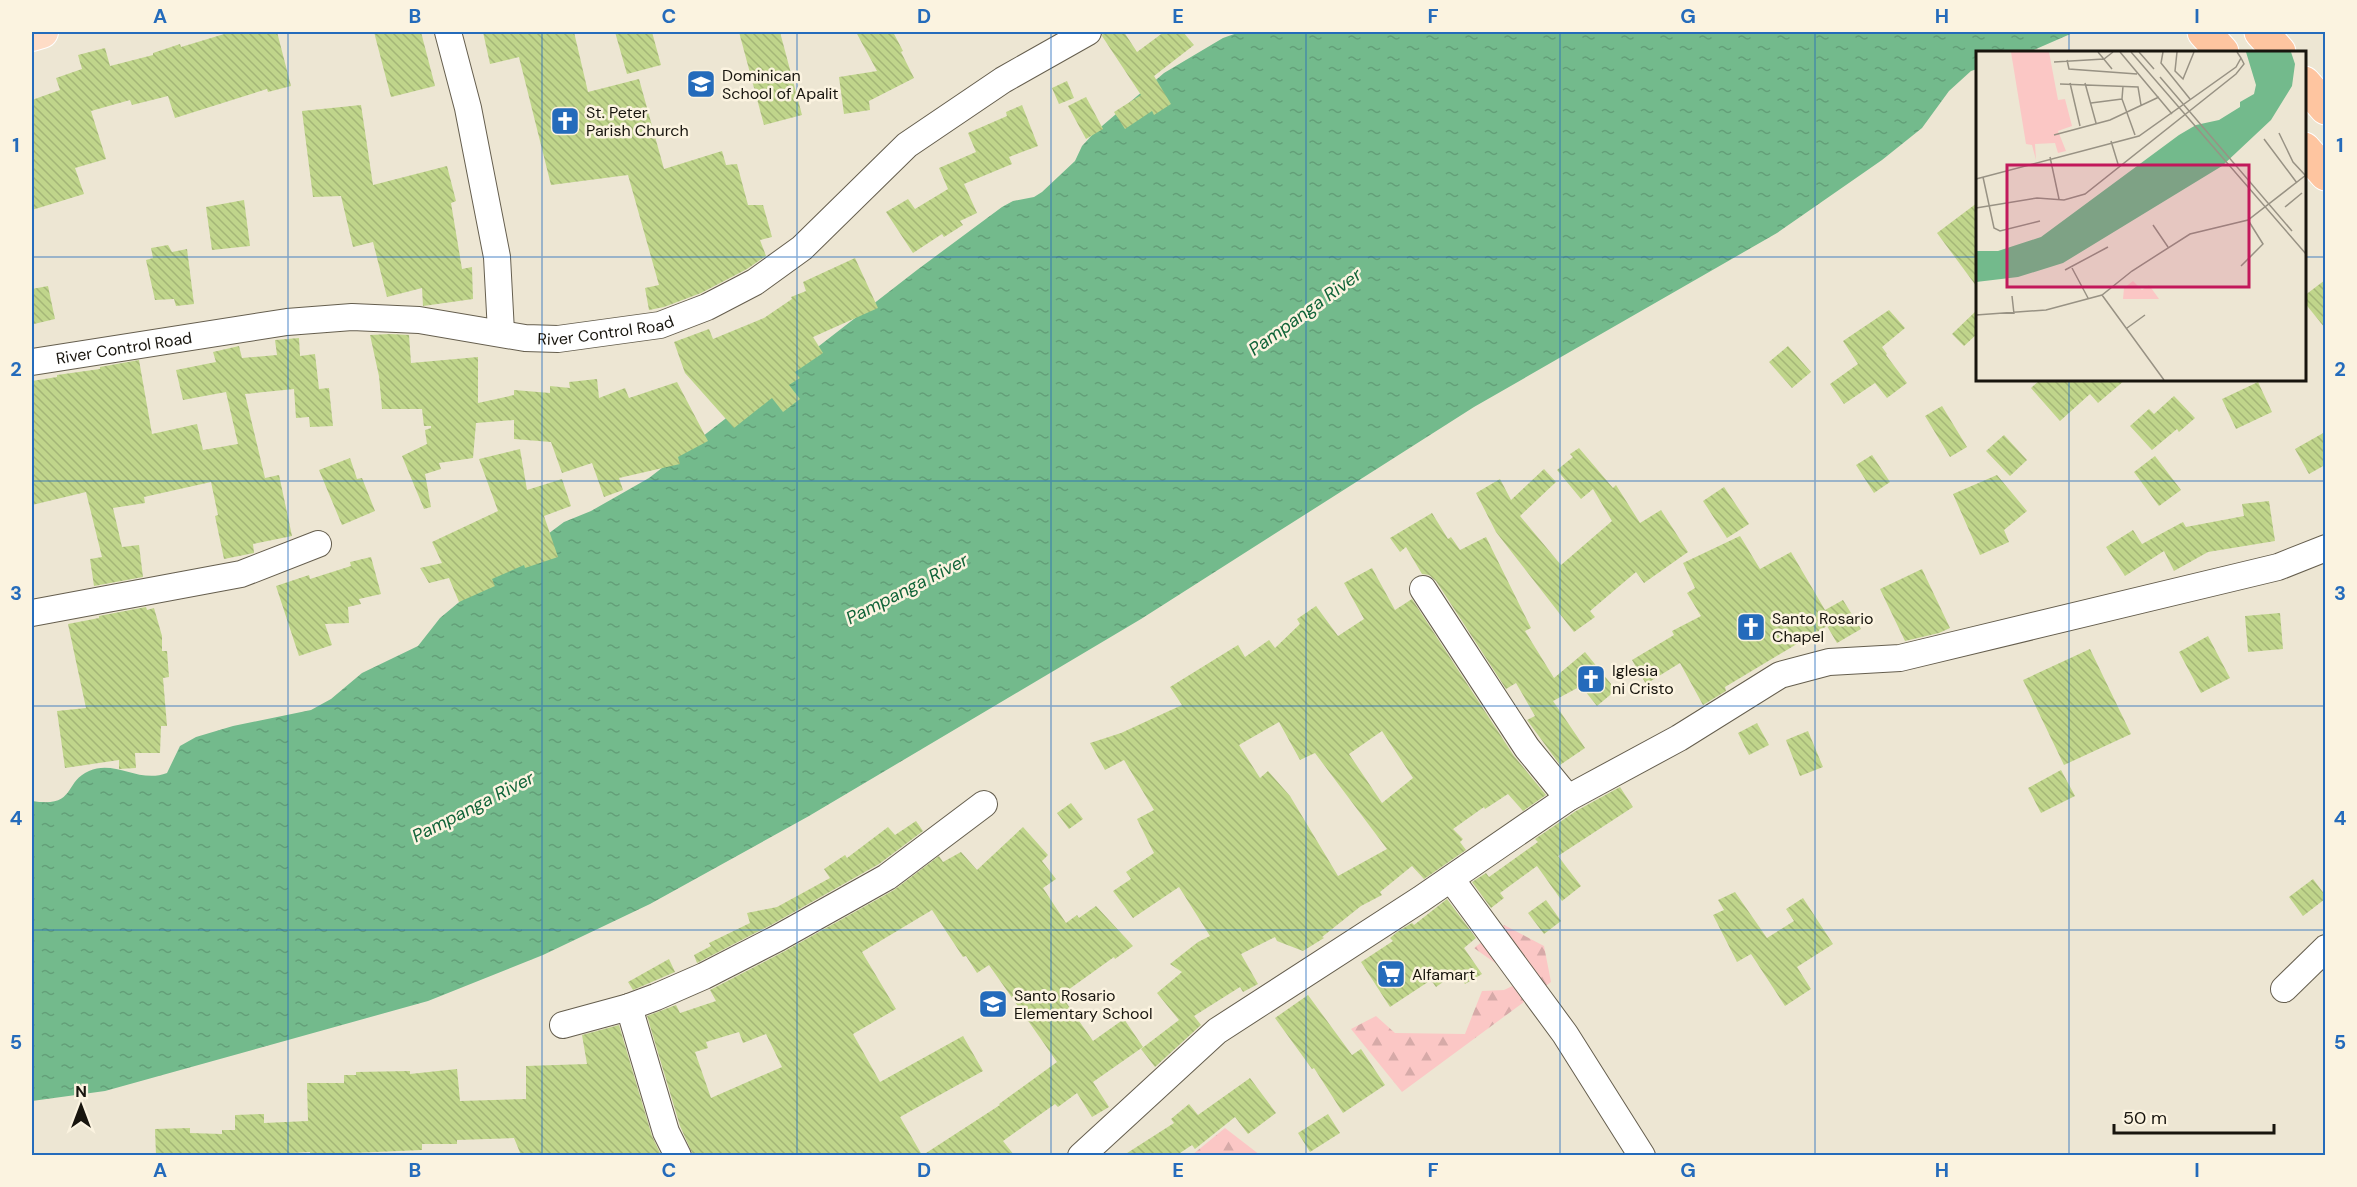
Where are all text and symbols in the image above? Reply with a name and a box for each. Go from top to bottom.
text: A [153,3,167,29]
text: B [409,3,421,29]
text: C [662,3,676,29]
text: D [917,3,931,29]
text: E [1172,3,1184,29]
text: F [1427,3,1439,29]
text: G [1680,3,1696,29]
text: H [1935,3,1949,29]
text: I [2194,3,2200,29]
inset map [1976,51,2306,381]
place label: Dominican School of Apalit [722,65,839,104]
school or university icon: Dominican School of Apalit [685,68,717,100]
place label: St. Peter Parish Church [586,102,689,141]
church icon: St. Peter Parish Church [549,105,581,137]
text: 1 [12,132,20,158]
text: 1 [2336,132,2344,158]
water label: Pampanga River [1244,262,1367,361]
street label: River Control Road [537,311,677,350]
street label: River Control Road [54,327,193,369]
text: 2 [10,356,22,382]
text: 2 [2334,356,2346,382]
water label: Pampanga River [842,547,973,630]
text: 3 [10,580,22,606]
text: 3 [2334,580,2346,606]
place label: Santo Rosario Chapel [1772,608,1873,647]
church icon: Santo Rosario Chapel [1735,611,1767,643]
place label: Iglesia ni Cristo [1612,660,1674,699]
church icon: Iglesia ni Cristo [1575,663,1607,695]
water label: Pampanga River [408,765,539,848]
text: 4 [10,805,23,831]
text: 4 [2334,805,2347,831]
supermarket icon: Alfamart [1375,958,1407,990]
place label: Alfamart [1412,964,1475,985]
place label: Santo Rosario Elementary School [1014,985,1152,1024]
school or university icon: Santo Rosario Elementary School [977,988,1009,1020]
text: 5 [10,1029,22,1055]
text: 5 [2334,1029,2346,1055]
north arrow [51,1076,111,1136]
text: N [75,1081,87,1102]
scale bar [2114,1097,2274,1135]
text: 50 m [2123,1106,2167,1130]
text: A [153,1157,167,1183]
text: B [409,1157,421,1183]
text: C [662,1157,676,1183]
text: D [917,1157,931,1183]
text: E [1172,1157,1184,1183]
text: F [1427,1157,1439,1183]
text: G [1680,1157,1696,1183]
text: H [1935,1157,1949,1183]
text: I [2194,1157,2200,1183]

